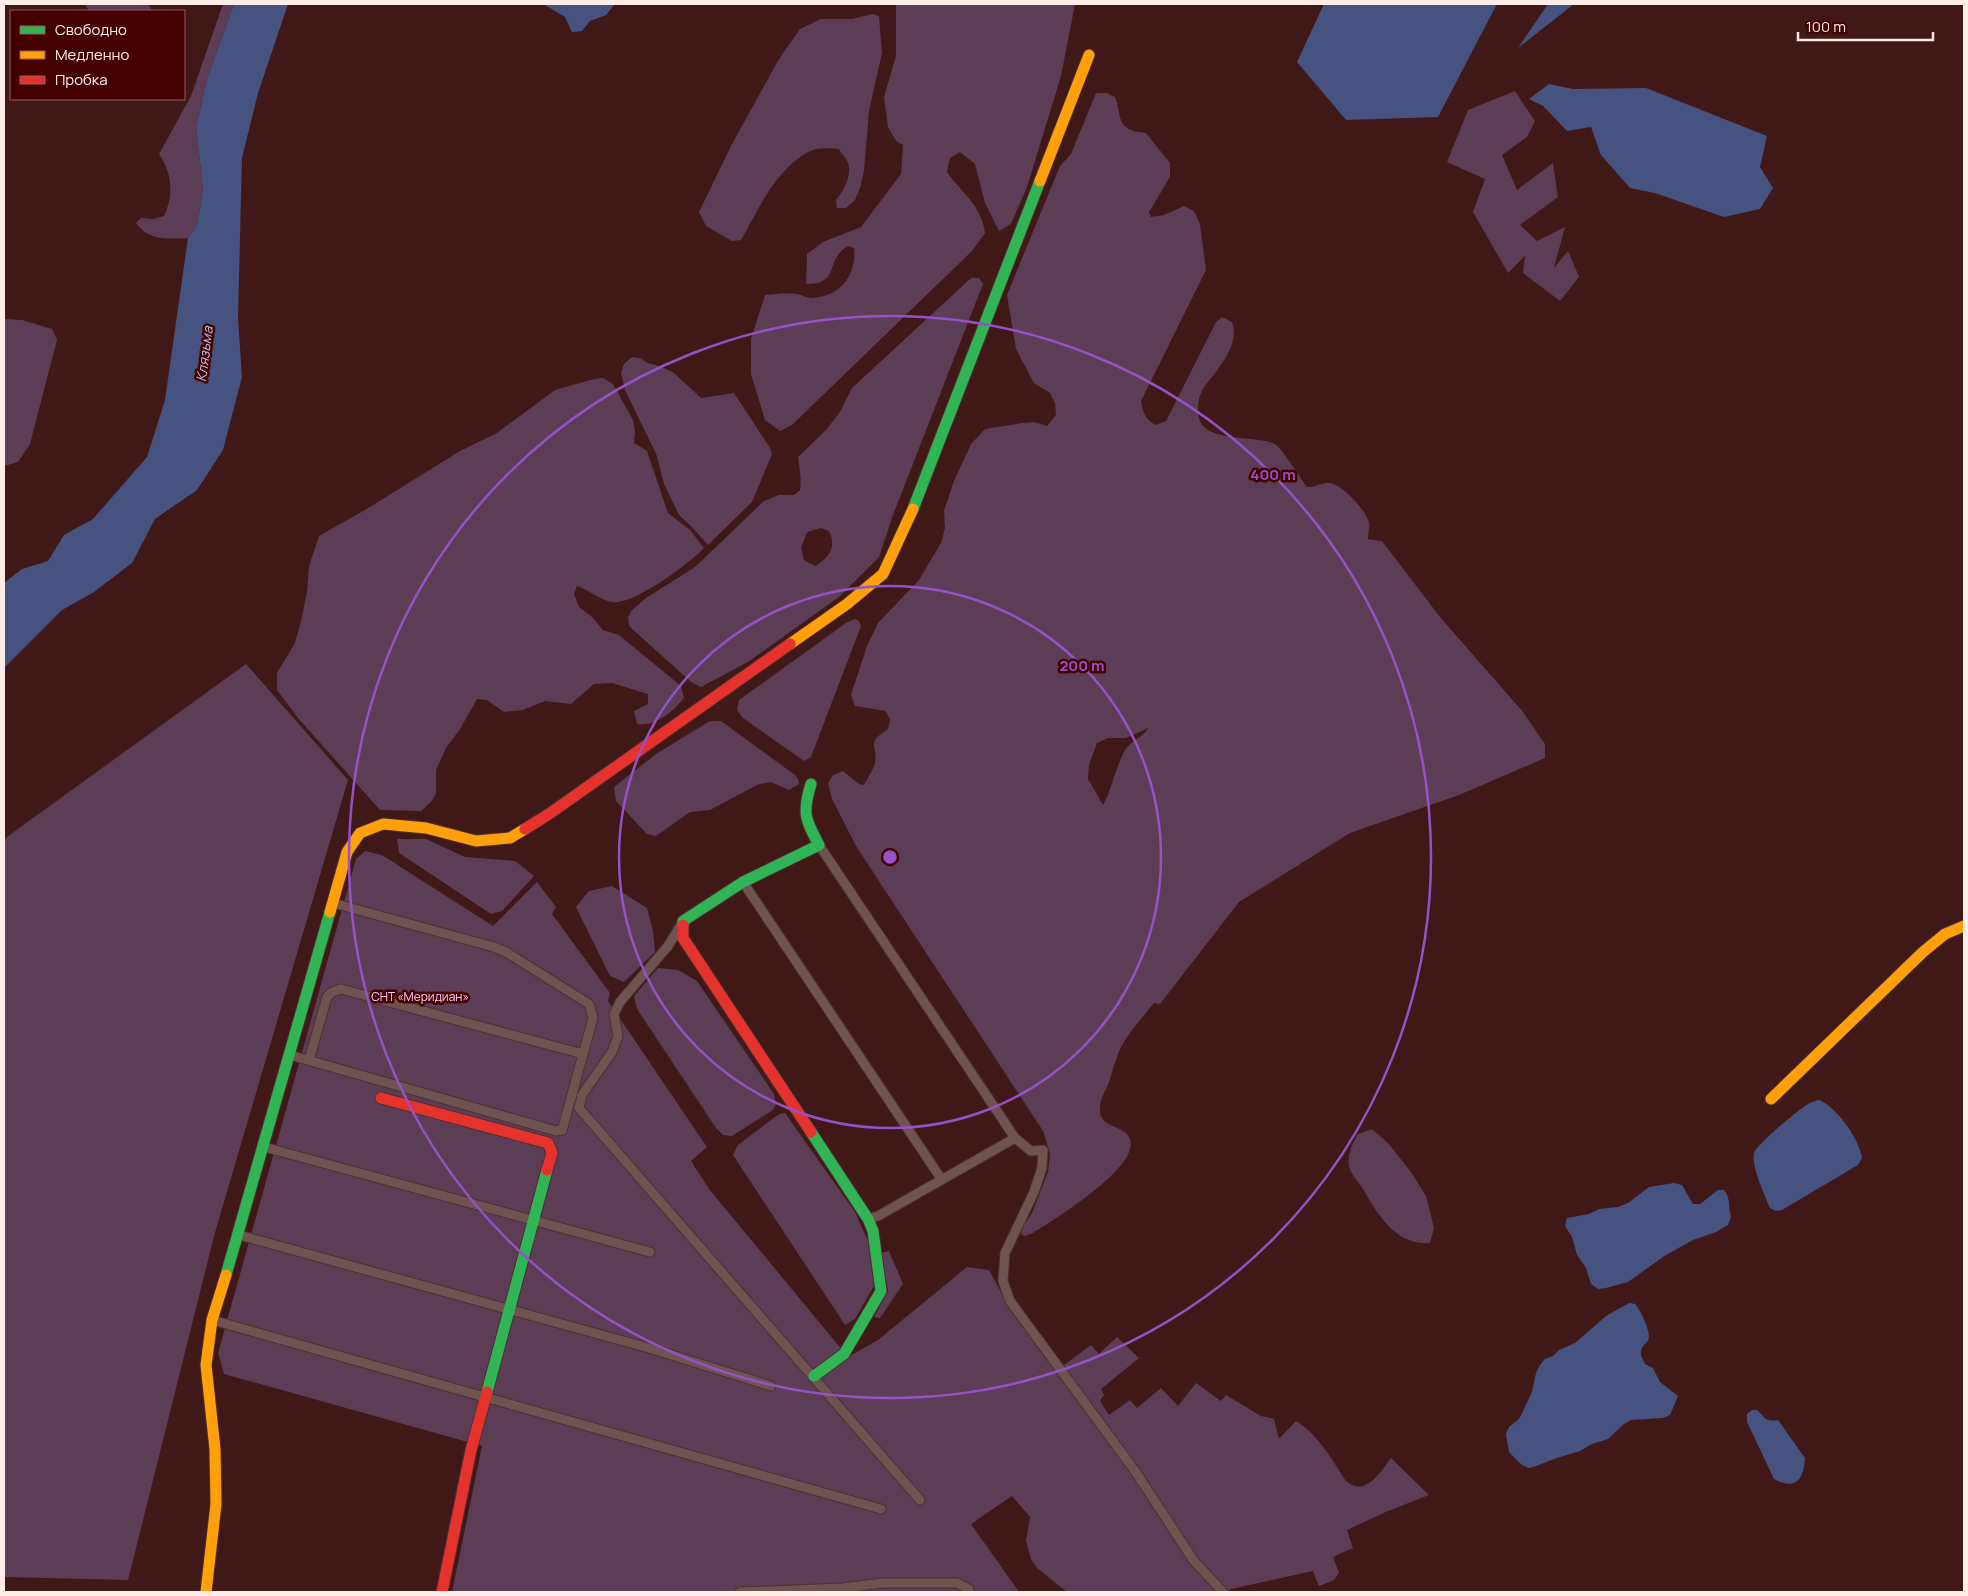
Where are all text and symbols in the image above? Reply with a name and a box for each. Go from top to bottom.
legend [10,10,185,100]
scale bar [1798,10,1933,42]
text: 100 m [1806,16,1846,37]
text: Свободно [55,19,127,40]
text: Медленно [55,44,129,65]
text: Пробка [55,69,108,90]
water label: Клязьма [191,324,217,383]
text: 400 m [1250,464,1296,485]
text: 200 m [1059,655,1105,676]
centre of rings [881,848,899,866]
park label: СНТ «Меридиан» [371,988,469,1005]

